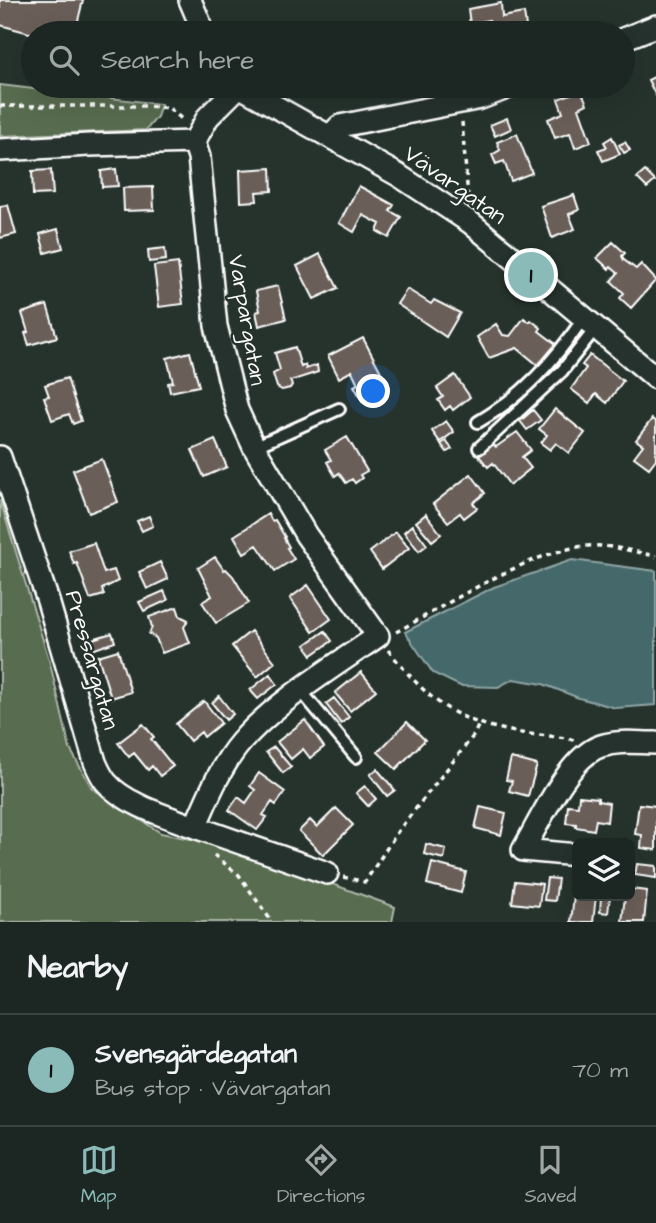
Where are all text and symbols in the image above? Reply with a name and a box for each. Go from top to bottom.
search box [21,21,635,98]
icon: search [45,41,83,79]
text: Search here [101,42,254,78]
street label: Vävargatan [397,138,513,233]
pin: 1 [508,249,554,301]
street label: Varpargatan [219,252,274,388]
your location [356,374,390,408]
street label: Pressargatan [56,587,127,734]
map controls [572,838,635,901]
button: layers [572,838,635,901]
text: Nearby [28,947,128,989]
text: Svensgärdegatan [95,1036,297,1072]
text: 1 [50,1054,52,1086]
text: 70 m [572,1054,628,1086]
text: Bus stop · Vävargatan [95,1072,331,1104]
tab: Map [80,1141,118,1210]
tab: Directions [277,1141,365,1210]
tab: Saved [525,1141,576,1210]

